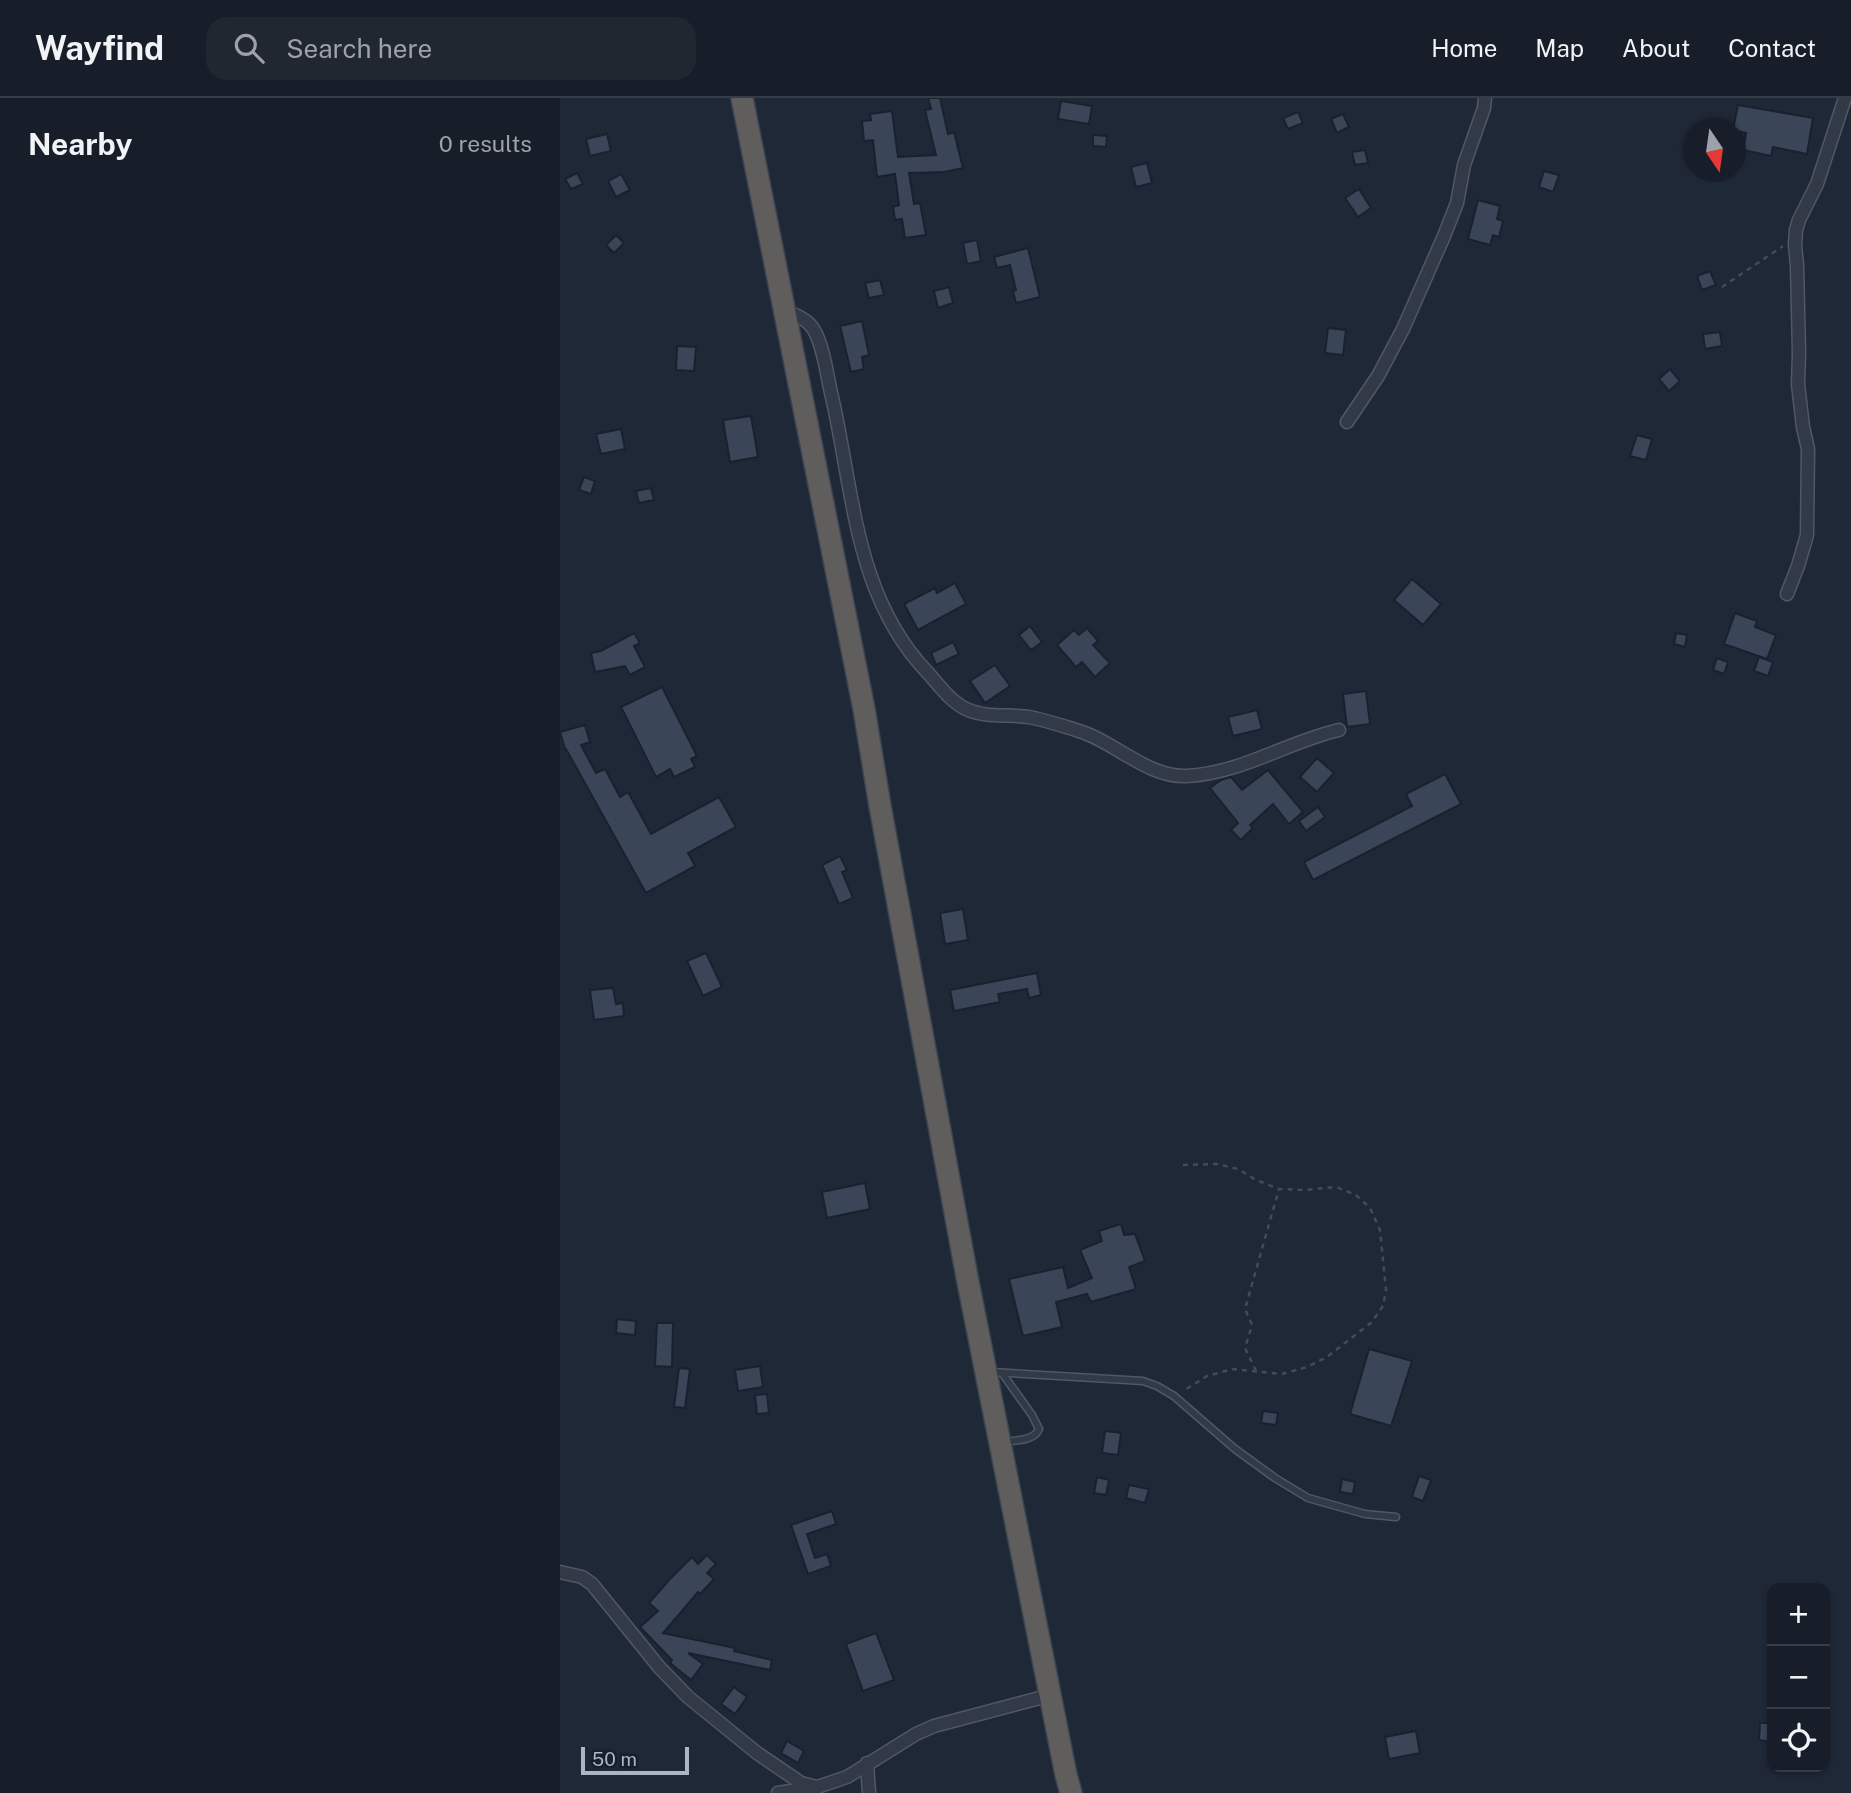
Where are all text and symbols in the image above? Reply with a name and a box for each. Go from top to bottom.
search box [206,17,696,80]
text: Wayfind [35,29,164,67]
icon: search [230,29,268,67]
text: Search here [286,33,432,64]
text: Home [1431,34,1497,62]
text: Map [1535,34,1584,62]
text: About [1622,34,1690,62]
text: Contact [1728,34,1816,62]
north arrow [1683,119,1746,182]
text: Nearby [28,126,132,162]
text: 0 results [439,130,532,157]
map controls [1767,1583,1830,1772]
button: + [1767,1583,1830,1646]
button: − [1767,1646,1830,1709]
button: locate [1767,1709,1830,1772]
scale bar [581,1744,690,1776]
text: 50 m [592,1748,637,1770]

